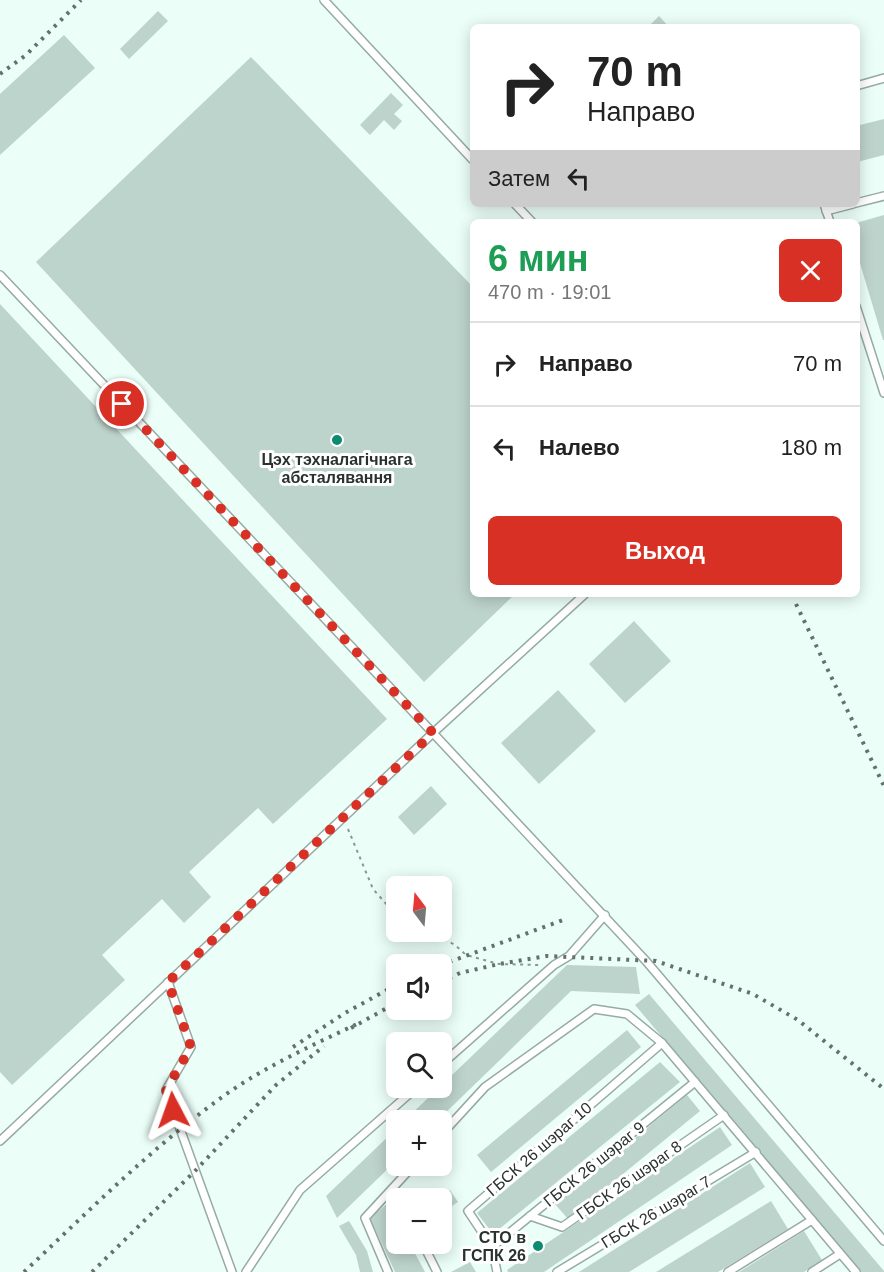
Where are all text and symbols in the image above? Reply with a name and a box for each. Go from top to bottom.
icon: right [488,48,566,126]
text: 70 m [587,48,683,95]
text: Направо [587,97,695,127]
icon: left [562,162,595,195]
text: Затем [488,166,550,191]
text: 6 мин [488,238,589,279]
button: close [779,239,842,302]
text: 470 m · 19:01 [488,281,611,303]
icon: right [488,348,521,381]
text: Направо [539,351,633,376]
text: 70 m [793,351,842,376]
pin [96,378,147,429]
icon: arrive [105,387,138,420]
icon: left [488,432,521,465]
marker: Цэх тэхналагічнага абсталявання [330,433,344,447]
text: Налево [539,435,620,460]
text: 180 m [781,435,842,460]
place label: Цэх тэхналагічнага абсталявання [261,451,413,486]
button: Выход [488,516,842,585]
north arrow [386,876,452,942]
map controls [386,876,452,1254]
button: sound [386,954,452,1020]
button: search [386,1032,452,1098]
position arrow [141,1078,205,1142]
street label: ГБСК 26 шэраг 10 [483,1099,595,1199]
button: + [386,1110,452,1176]
street label: ГБСК 26 шэраг 9 [540,1118,648,1210]
street label: ГБСК 26 шэраг 8 [573,1137,685,1223]
street label: ГБСК 26 шэраг 7 [598,1173,714,1251]
button: − [386,1188,452,1254]
place label: СТО в ГСПК 26 [462,1229,526,1264]
marker: СТО в ГСПК 26 [531,1239,545,1253]

